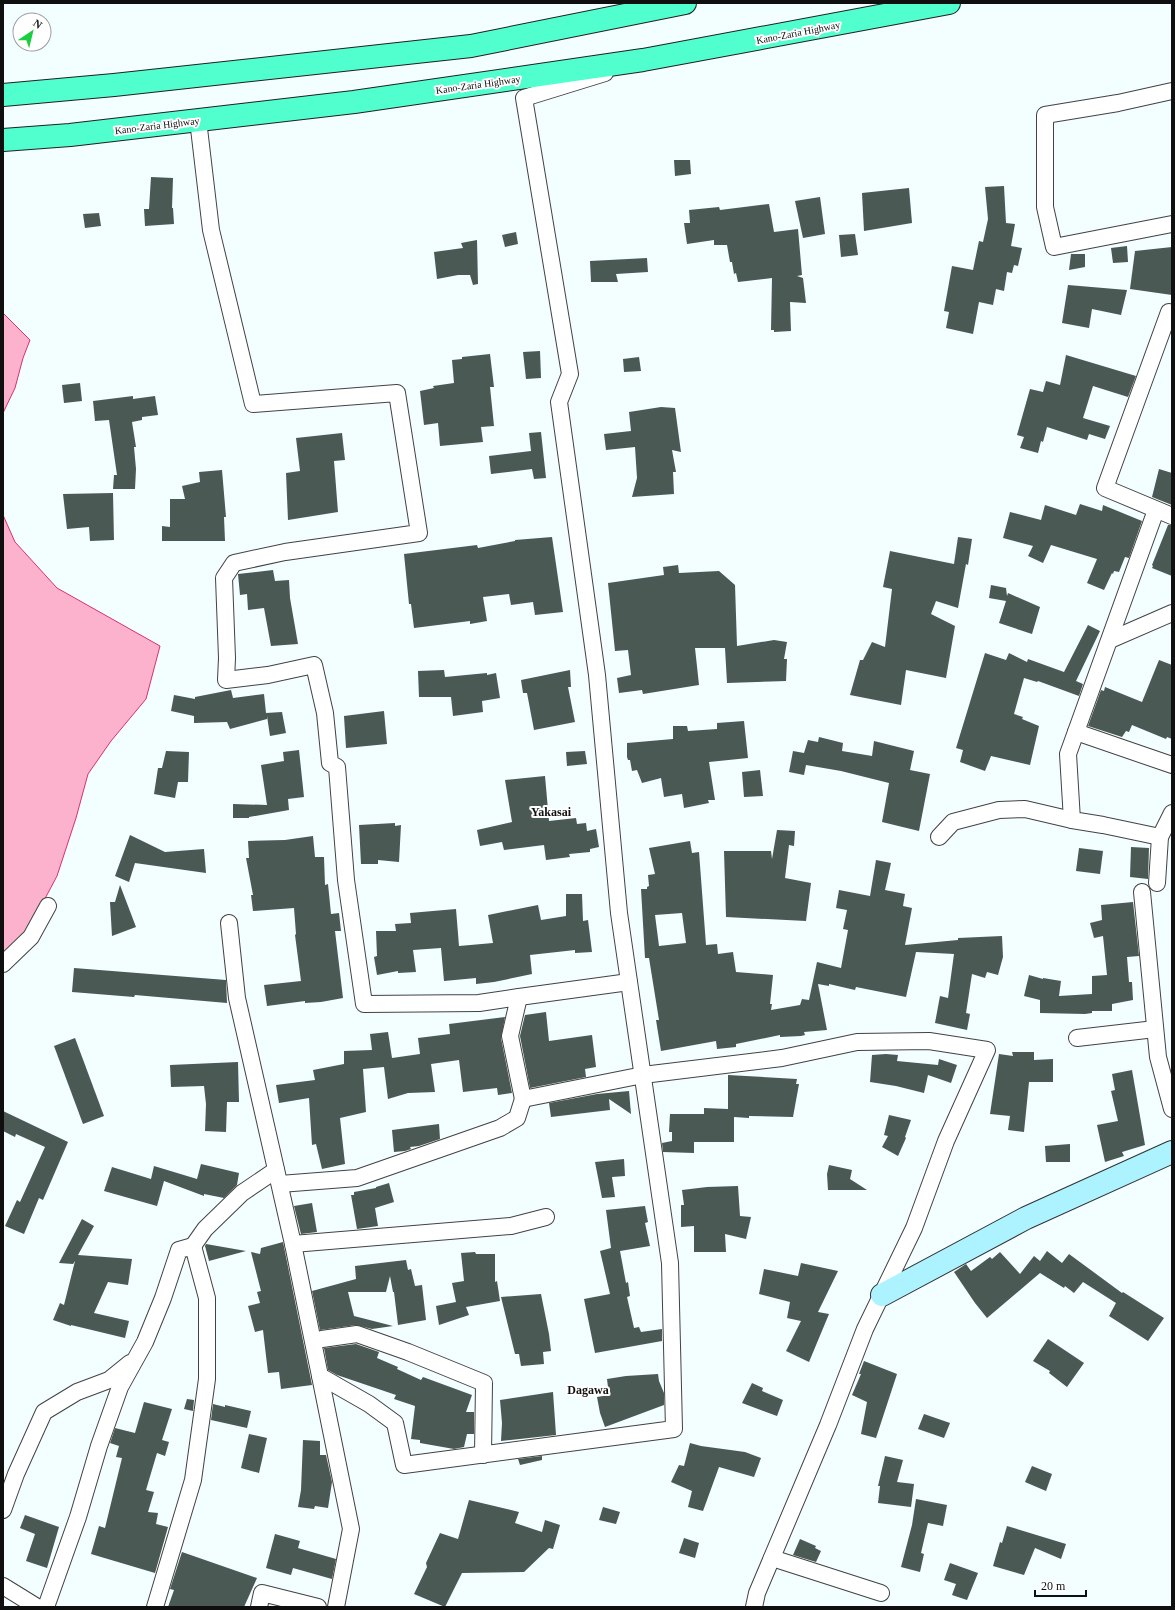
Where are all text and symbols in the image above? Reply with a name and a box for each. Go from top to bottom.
north arrow [12,12,52,52]
text: N [31,17,44,31]
street label: Kano-Zaria Highway [755,19,841,46]
street label: Kano-Zaria Highway [435,73,521,96]
street label: Kano-Zaria Highway [114,115,200,136]
district label: Yakasai [531,805,572,819]
district label: Dagawa [567,1383,609,1397]
scale bar [1035,1572,1086,1598]
text: 20 m [1041,1579,1066,1593]

